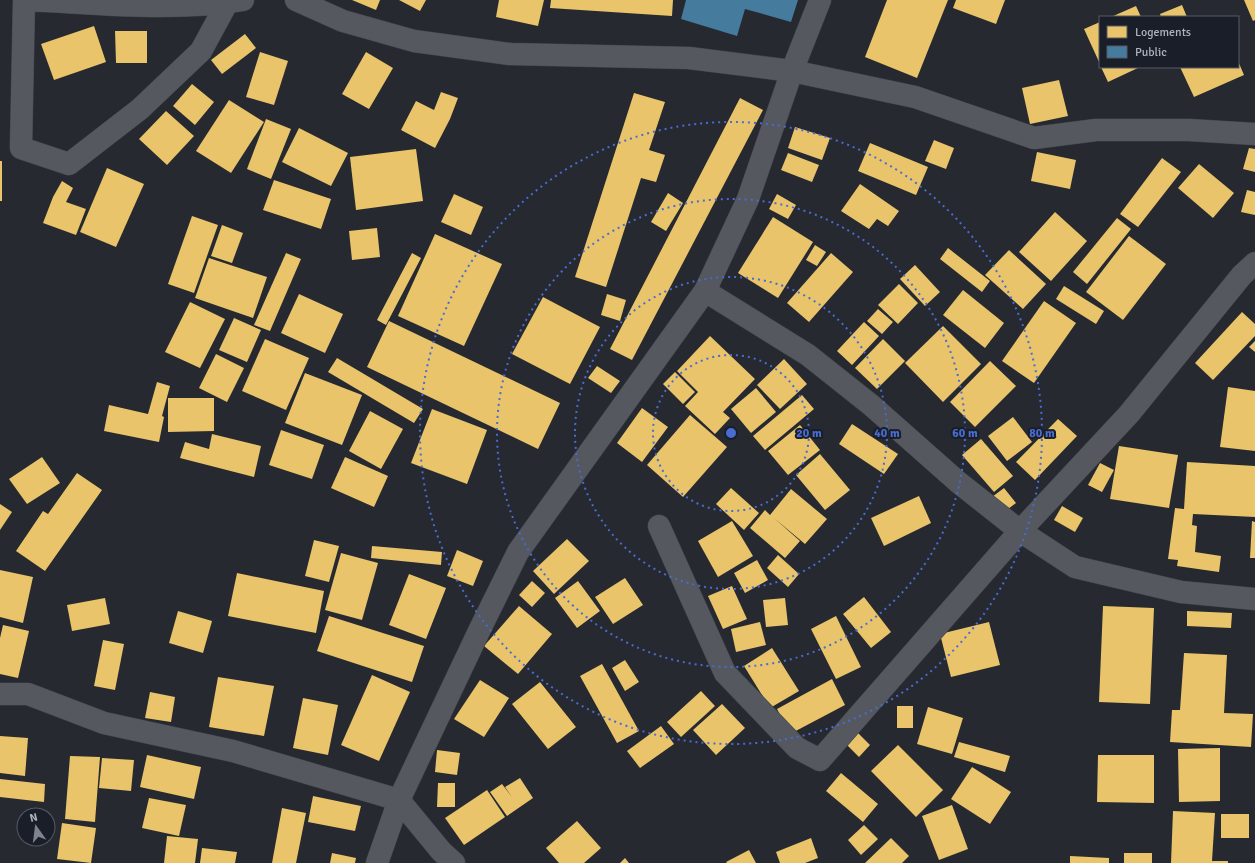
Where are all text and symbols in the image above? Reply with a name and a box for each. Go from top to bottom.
legend [1099,16,1239,68]
text: Logements [1135,25,1191,40]
text: Public [1135,45,1167,60]
centre of rings [724,426,738,440]
text: 20 m [796,426,822,441]
text: 40 m [874,426,900,441]
text: 60 m [952,426,978,441]
text: 80 m [1029,426,1055,441]
north arrow [16,807,56,847]
text: N [28,811,39,825]

